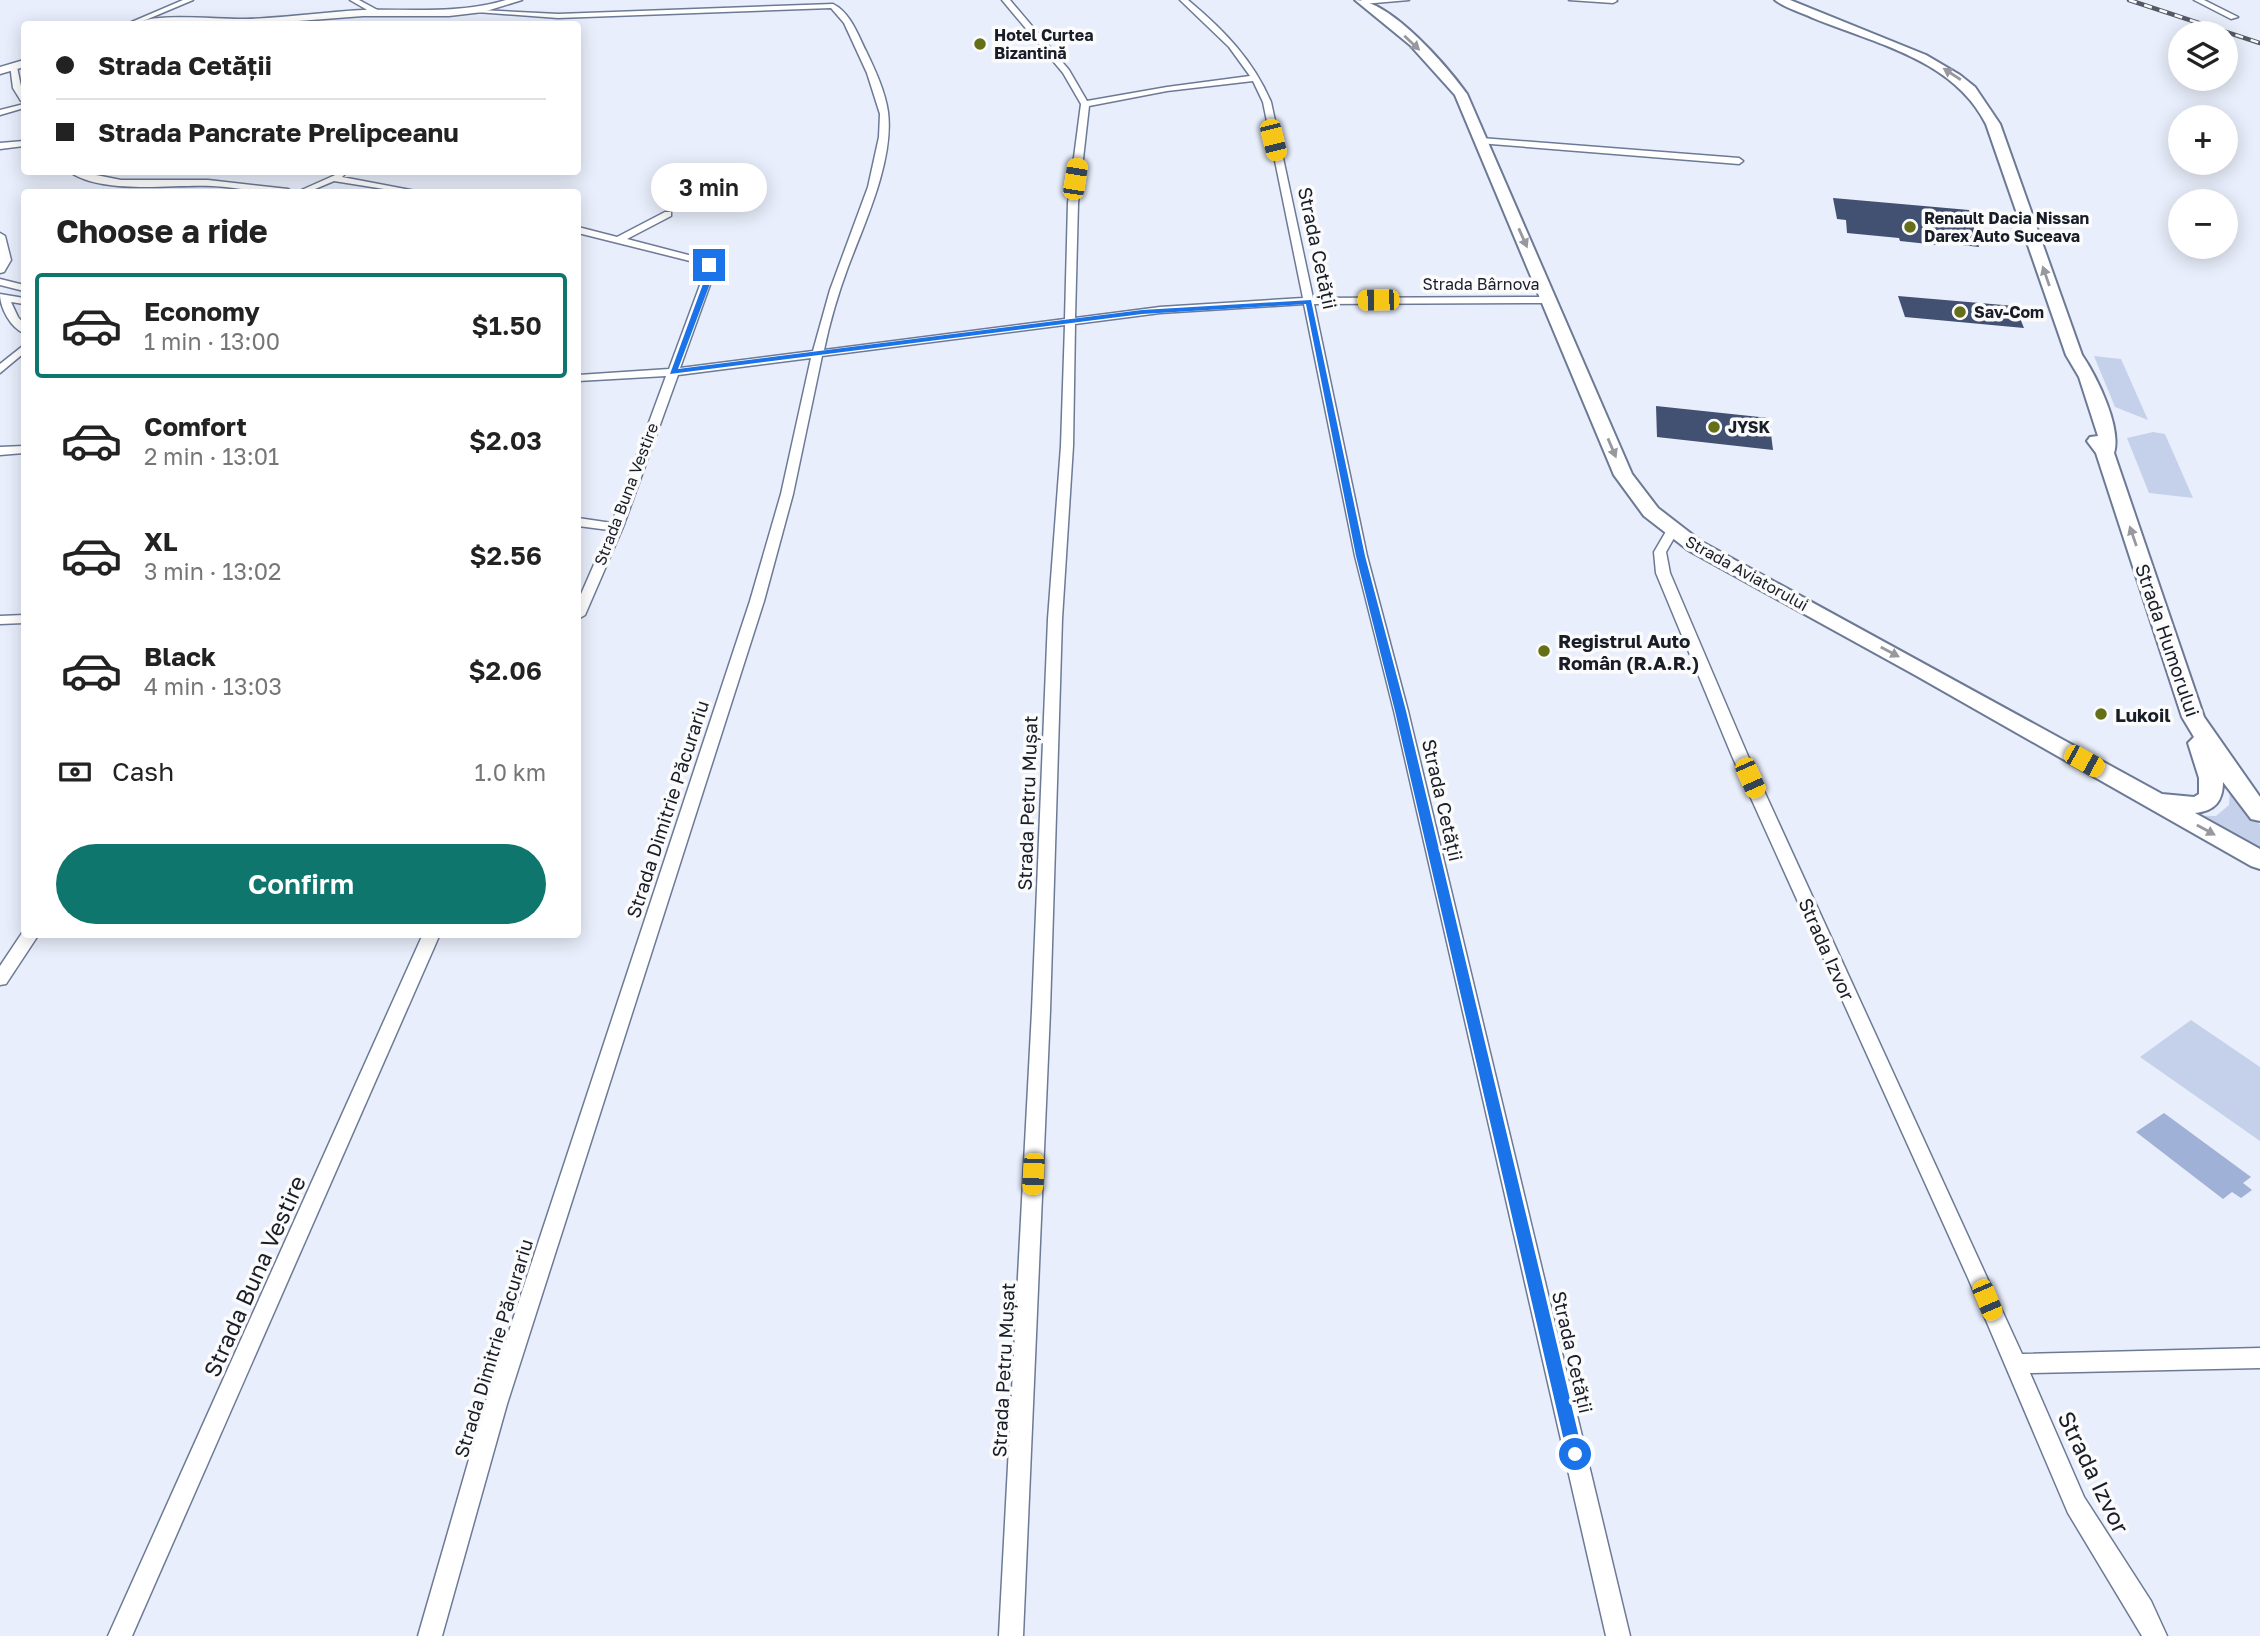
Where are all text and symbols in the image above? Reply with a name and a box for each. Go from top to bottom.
map controls [2168,21,2238,259]
button: layers [2168,21,2238,91]
place label: Hotel Curtea Bizantină [994,25,1093,63]
one-way arrow [1403,35,1420,51]
marker: Hotel Curtea Bizantină [972,36,988,52]
text: Strada Cetății [98,50,272,81]
one-way arrow [1942,68,1961,81]
button: + [2168,105,2238,175]
text: Strada Pancrate Prelipceanu [98,117,459,148]
car [1258,117,1289,163]
car [1062,157,1089,201]
callout: 3 min [651,163,767,212]
text: 3 min [679,173,739,201]
street label: Strada Cetății [1294,185,1342,311]
button: − [2168,189,2238,259]
place label: Renault Dacia Nissan Darex Auto Suceava [1924,208,2089,246]
text: Choose a ride [56,212,268,250]
marker: Renault Dacia Nissan Darex Auto Suceava [1902,219,1918,235]
one-way arrow [1517,228,1529,248]
route end [693,249,725,281]
one-way arrow [2040,265,2051,286]
street label: Strada Bârnova [1423,274,1539,294]
car [1357,289,1400,311]
icon: car [60,294,123,357]
text: Economy [144,296,260,327]
place label: Sav-Com [1974,302,2044,322]
marker: Sav-Com [1952,304,1968,320]
text: $1.50 [472,310,542,341]
text: 1 min · 13:00 [144,327,280,355]
icon: car [60,409,123,472]
text: Comfort [144,411,247,442]
place label: JYSK [1728,417,1771,437]
marker: JYSK [1706,419,1722,435]
street label: Strada Buna Vestire [590,420,662,568]
text: $2.03 [469,425,542,456]
one-way arrow [1606,438,1617,459]
text: 2 min · 13:01 [144,442,279,470]
icon: car [60,524,123,587]
text: XL [144,526,178,557]
one-way arrow [2127,526,2137,547]
street label: Strada Aviatorului [1682,531,1812,615]
text: $2.56 [469,540,542,571]
text: 3 min · 13:02 [144,557,281,585]
street label: Strada Humorului [2131,561,2205,719]
place label: Registrul Auto Român (R.A.R.) [1558,629,1699,674]
icon: car [60,639,123,702]
text: Black [144,641,216,672]
marker: Registrul Auto Român (R.A.R.) [1536,643,1552,659]
one-way arrow [1881,646,1900,658]
text: $2.06 [468,655,542,686]
text: 4 min · 13:03 [144,672,282,700]
street label: Strada Dimitrie Păcurariu [621,697,713,921]
place label: Lukoil [2115,703,2171,726]
marker: Lukoil [2093,706,2109,722]
street label: Strada Petru Mușat [1012,715,1042,891]
street label: Strada Cetății [1418,737,1468,863]
car [2061,742,2108,780]
icon: cash [56,753,94,791]
car [1732,755,1769,801]
text: Cash [112,756,174,787]
text: 1.0 km [475,758,546,786]
one-way arrow [2197,824,2216,836]
button: Confirm [56,844,546,924]
street label: Strada Izvor [1794,894,1860,1004]
car [1022,1152,1045,1196]
street label: Strada Buna Vestire [197,1171,311,1381]
street label: Strada Dimitrie Păcurariu [449,1236,537,1460]
car [1970,1277,2005,1323]
street label: Strada Petru Mușat [987,1282,1019,1458]
street label: Strada Cetății [1548,1289,1598,1415]
street label: Strada Izvor [2052,1406,2136,1538]
route start [1559,1438,1591,1470]

